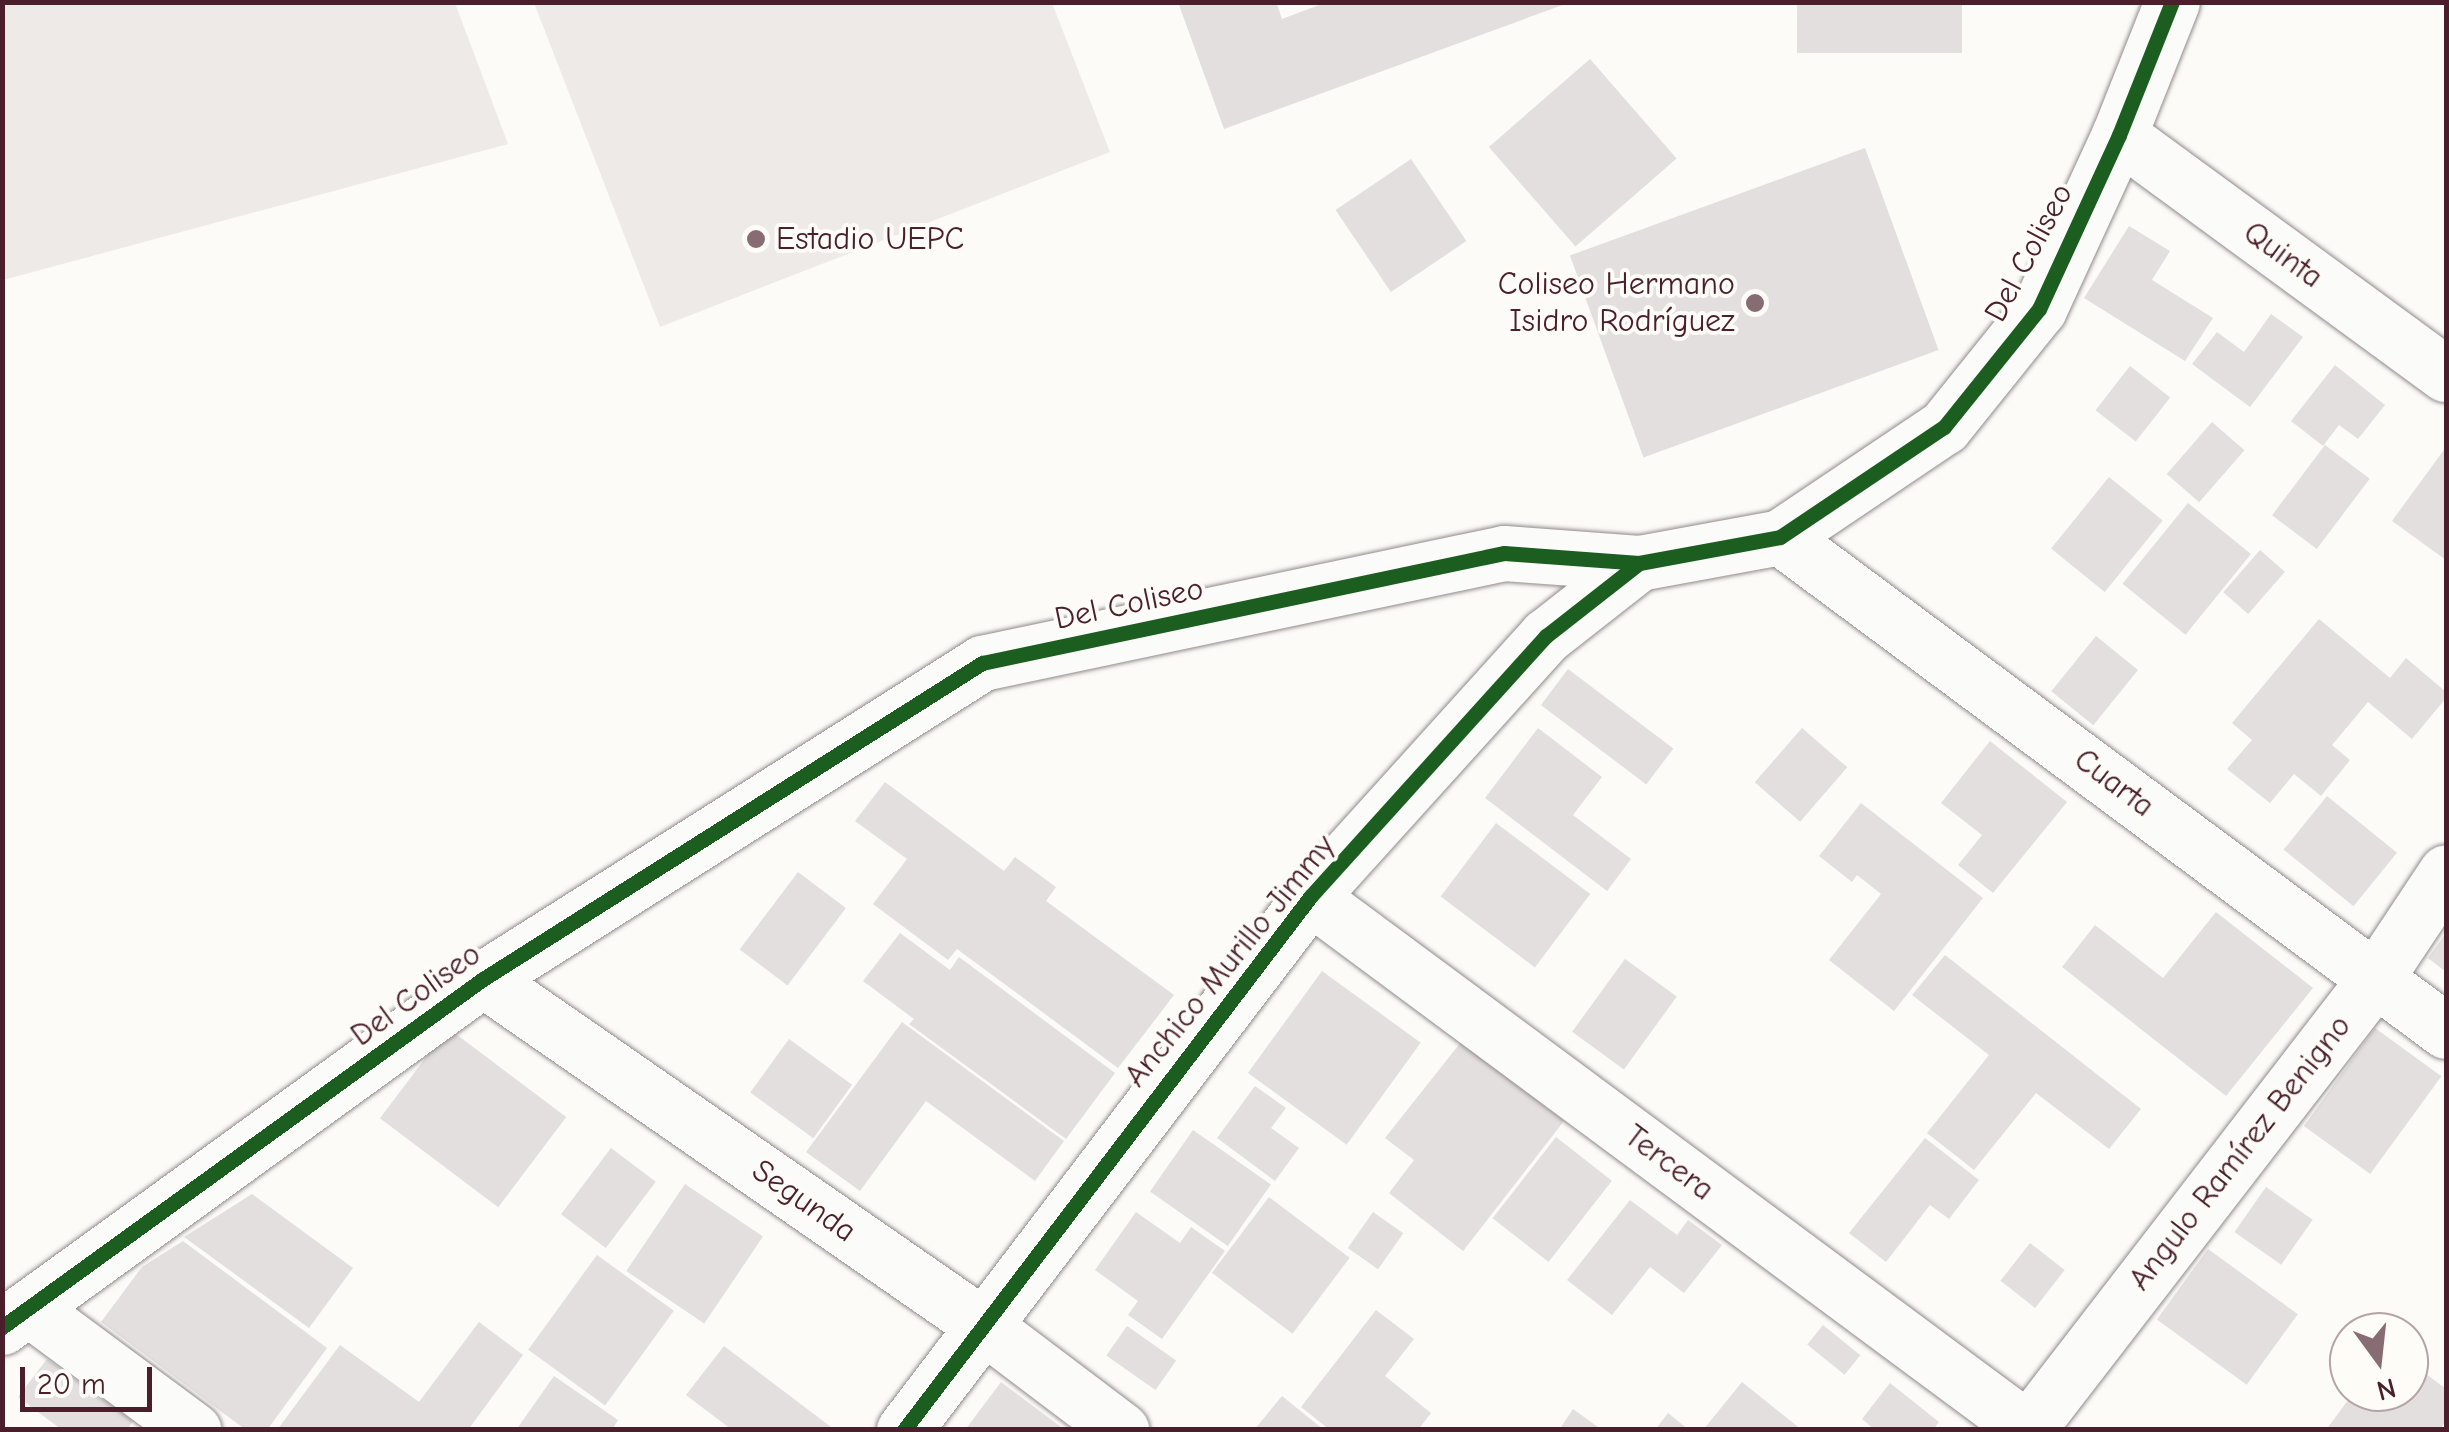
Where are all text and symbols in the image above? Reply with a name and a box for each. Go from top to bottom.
street label: Del Coliseo [1977,177,2081,329]
street label: Quinta [2236,213,2330,297]
place label: Estadio UEPC [776,220,964,258]
marker: Estadio UEPC [745,228,767,250]
place label: Coliseo Hermano Isidro Rodríguez [1498,266,1735,341]
marker: Coliseo Hermano Isidro Rodríguez [1744,292,1766,314]
street label: Del Coliseo [1051,570,1207,638]
street label: Cuarta [2067,741,2161,825]
street label: Anchico Murillo Jimmy [1117,827,1343,1095]
street label: Del Coliseo [344,935,488,1055]
street label: Angulo Ramírez Benigno [2121,1008,2359,1298]
street label: Tercera [1617,1117,1721,1209]
street label: Segunda [745,1151,863,1251]
north arrow [2329,1312,2429,1412]
scale bar [25,1347,158,1409]
text: 20 m [37,1367,106,1402]
text: N [2373,1371,2399,1407]

